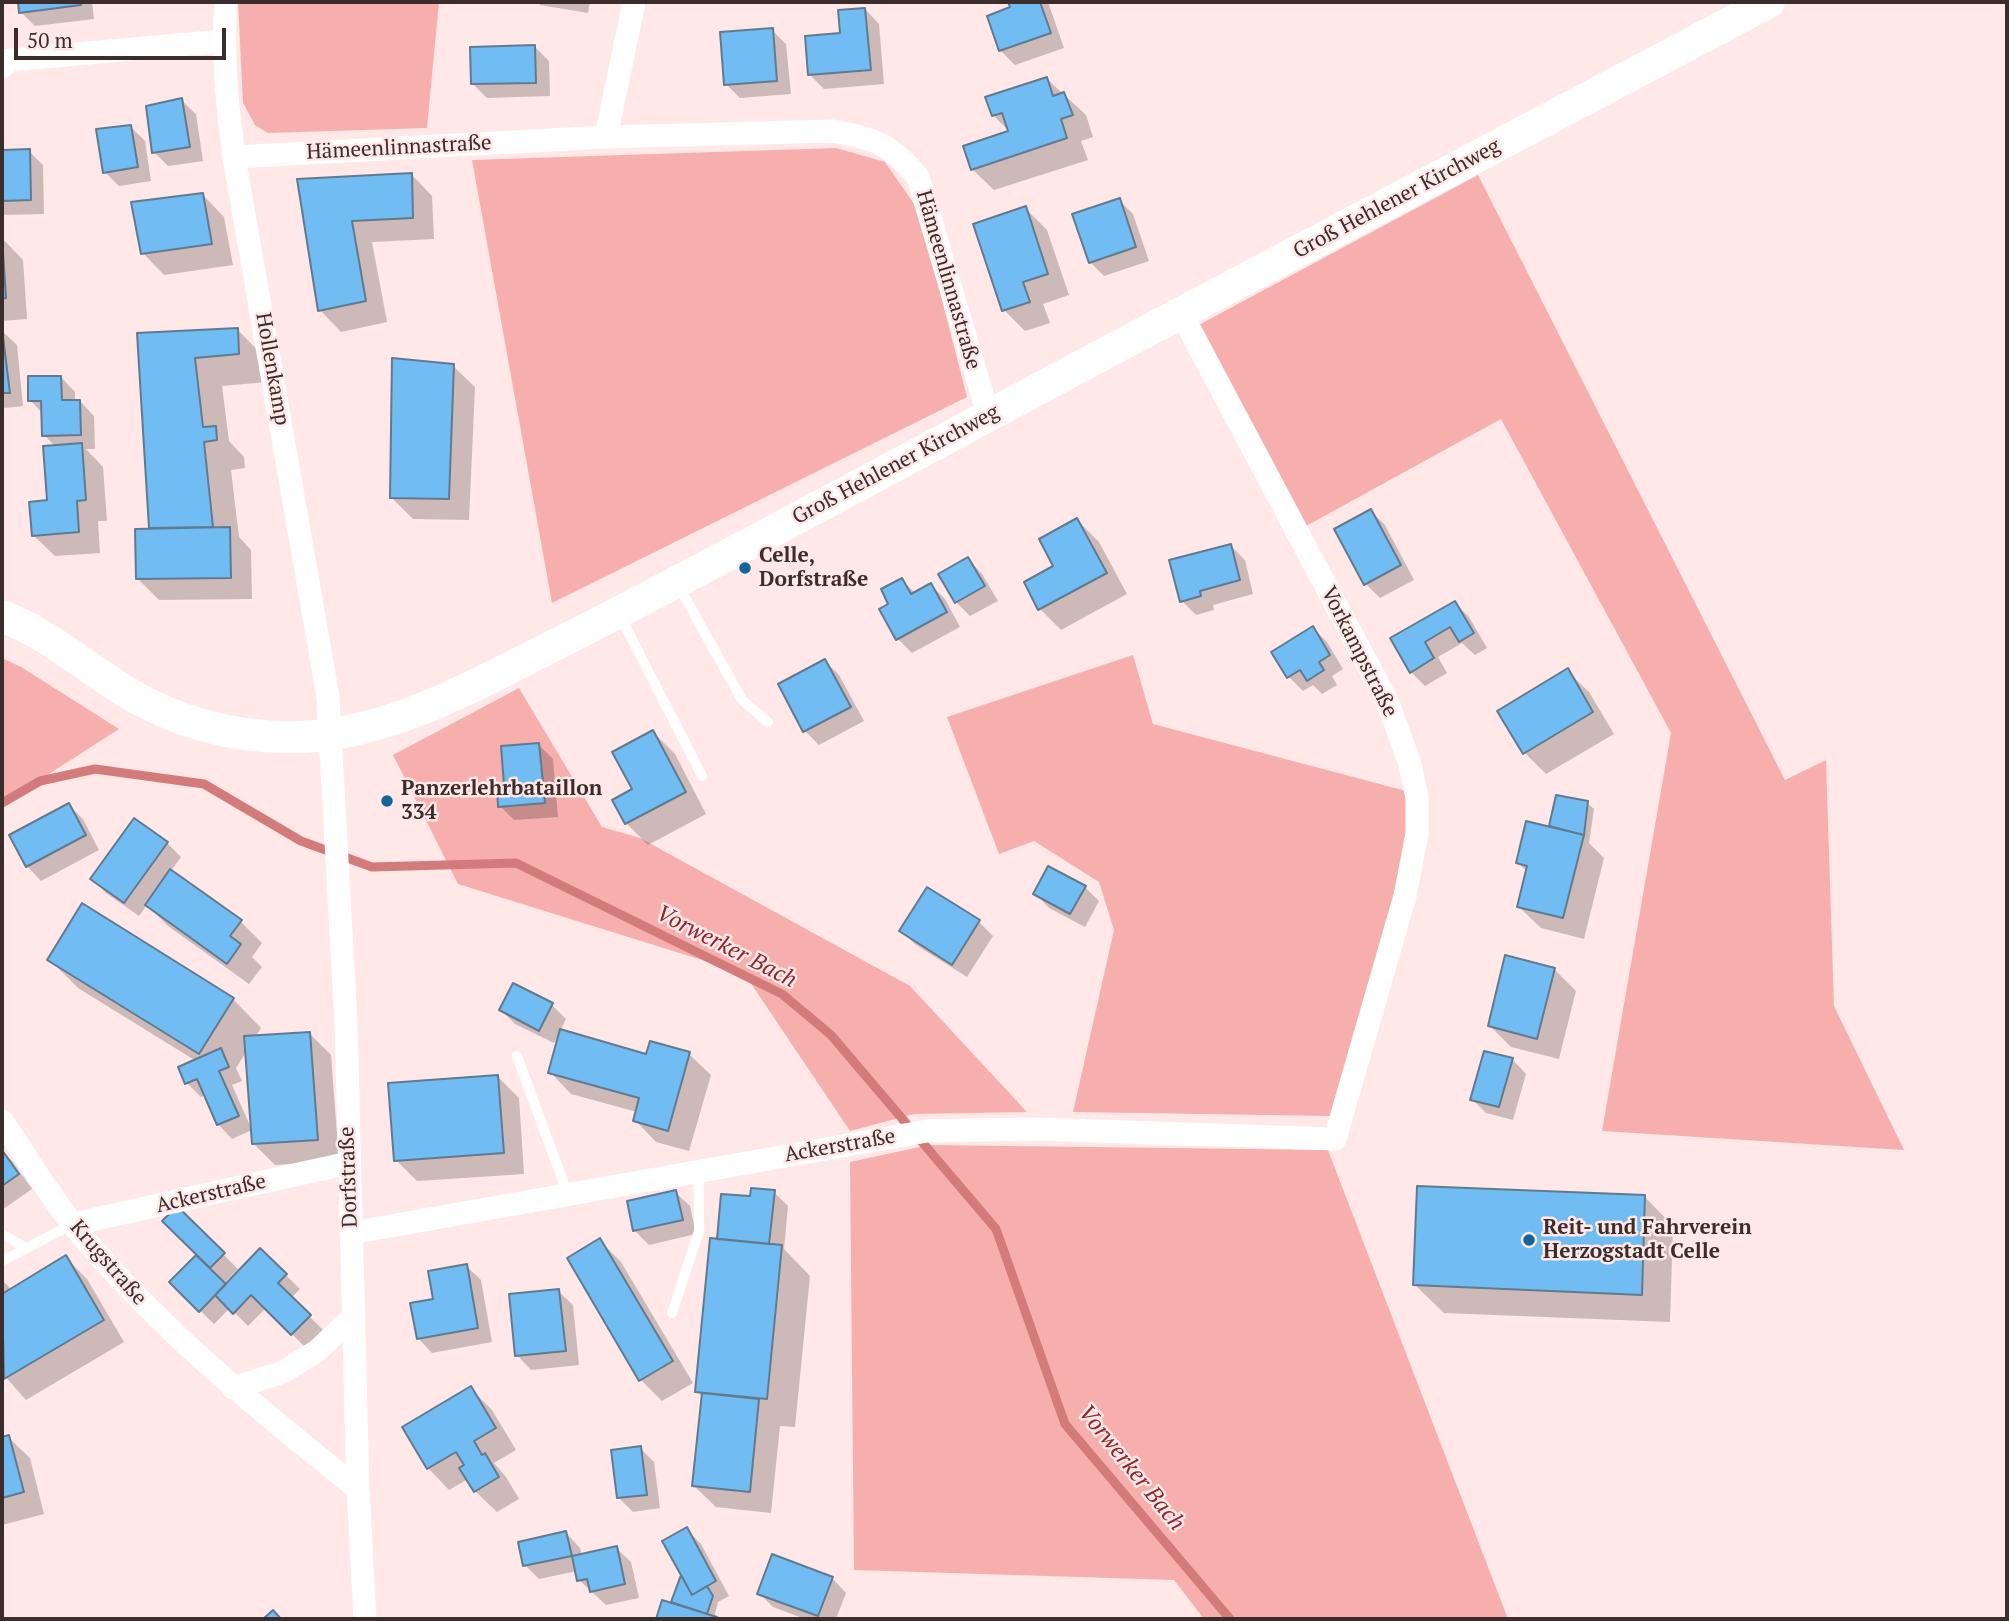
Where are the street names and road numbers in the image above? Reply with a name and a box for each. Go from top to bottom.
street label: Hämeenlinnastraße [306,131,492,165]
street label: Groß Hehlener Kirchweg [1289,134,1505,264]
street label: Hämeenlinnastraße [910,187,986,373]
street label: Hollenkamp [250,311,294,427]
street label: Groß Hehlener Kirchweg [788,400,1004,530]
street label: Vorkampstraße [1315,583,1403,721]
street label: Ackerstraße [783,1124,897,1168]
street label: Dorfstraße [335,1126,363,1228]
street label: Ackerstraße [154,1169,268,1219]
street label: Krugstraße [64,1215,152,1311]

